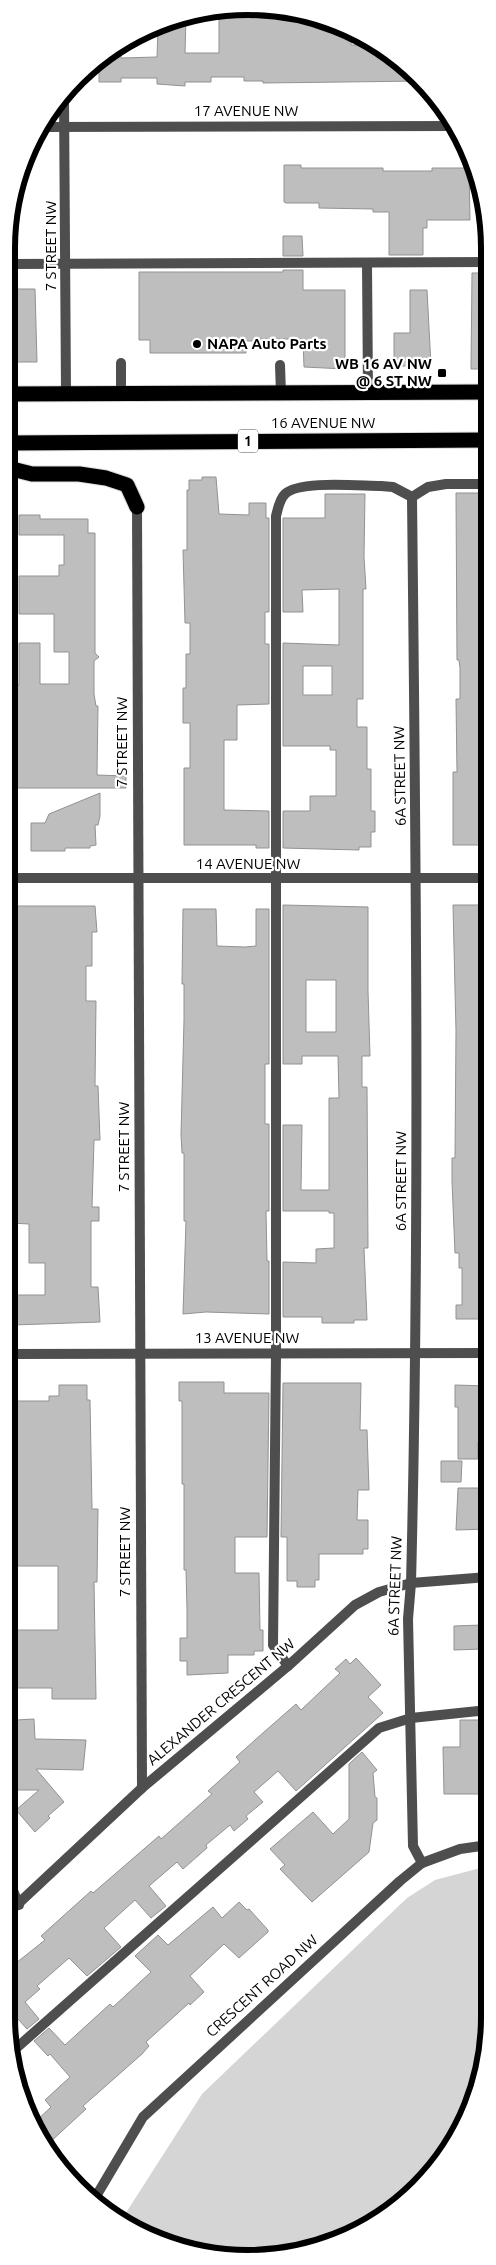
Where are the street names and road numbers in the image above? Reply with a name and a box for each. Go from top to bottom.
street label: 17 AVENUE NW [194,102,298,119]
street label: 7 STREET NW [42,201,59,291]
street label: 16 AVENUE NW [271,414,375,431]
road number: 1 [238,430,258,452]
street label: 7 STREET NW [113,697,130,787]
street label: 6A STREET NW [390,726,409,826]
street label: 14 AVENUE NW [196,855,300,872]
street label: 7 STREET NW [115,1102,132,1192]
street label: 6A STREET NW [392,1131,409,1231]
street label: 13 AVENUE NW [195,1329,299,1346]
street label: 7 STREET NW [116,1507,133,1597]
street label: 6A STREET NW [384,1535,405,1636]
street label: ALEXANDER CRESCENT NW [143,1635,298,1768]
street label: CRESCENT ROAD NW [202,1931,321,2040]

